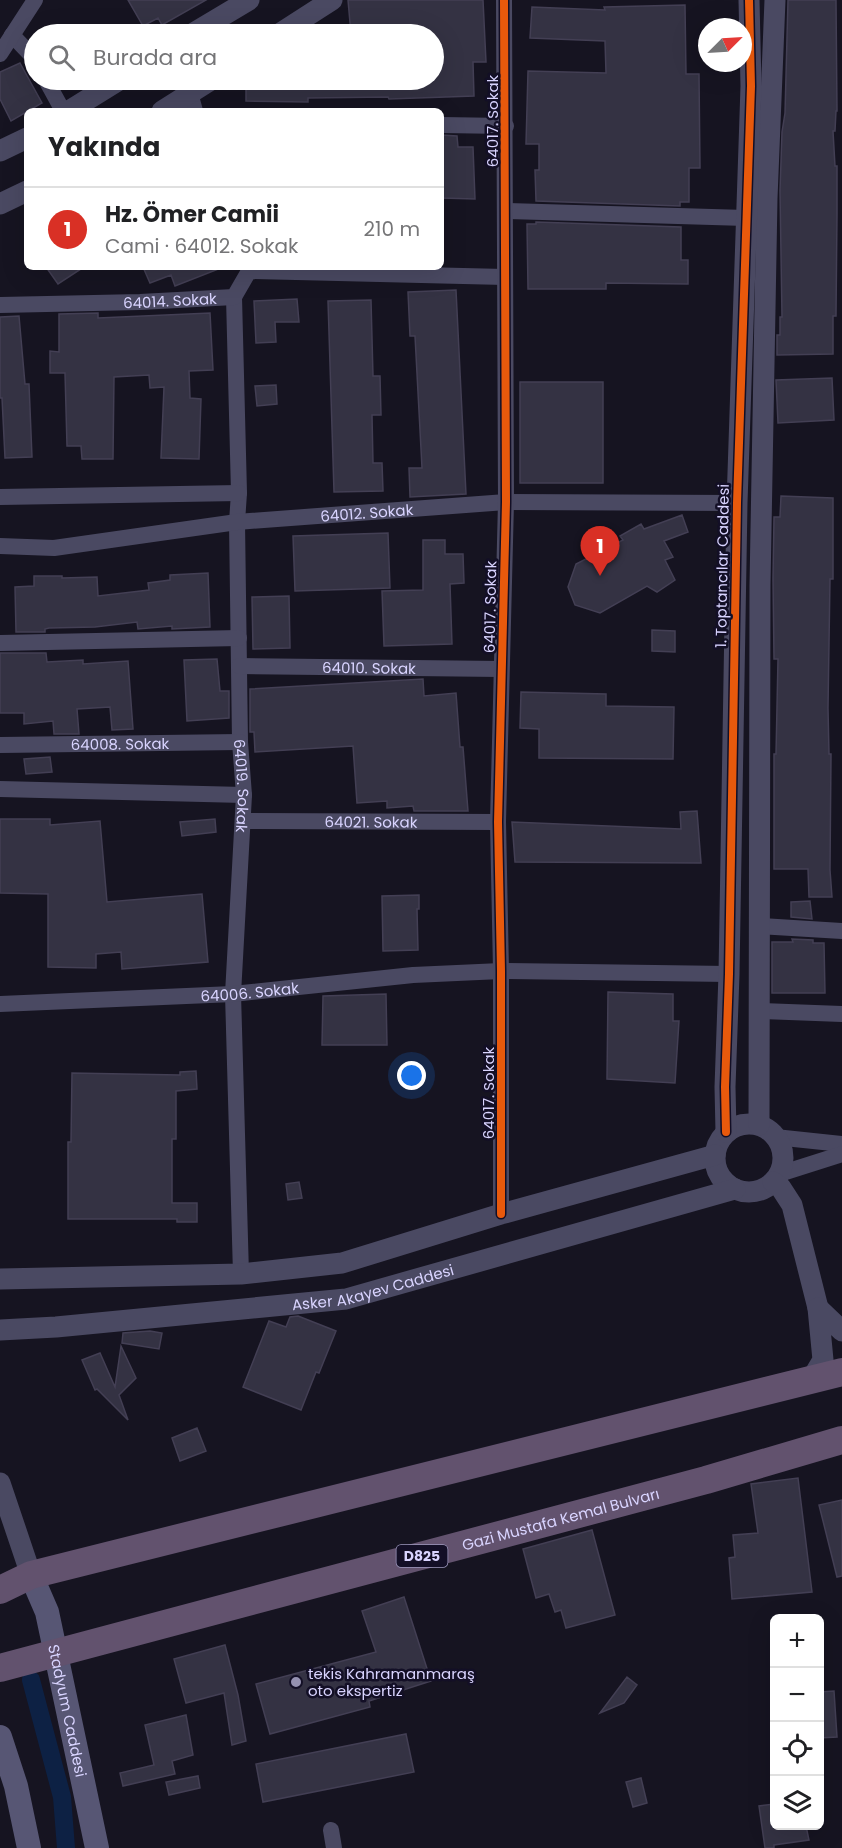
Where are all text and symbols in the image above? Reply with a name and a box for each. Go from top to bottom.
north arrow [698,18,752,72]
search box [24,24,444,90]
icon: search [45,41,78,74]
text: Burada ara [93,42,217,73]
street label: 64017. Sokak [482,74,503,167]
text: Yakında [48,129,160,165]
text: Hz. Ömer Camii [105,199,279,230]
text: 1 [64,215,71,243]
text: 210 m [364,215,420,243]
text: Cami · 64012. Sokak [105,232,298,260]
street label: 64014. Sokak [123,287,218,313]
street label: 1. Toptancılar Caddesi [710,484,734,648]
street label: 64012. Sokak [320,498,414,526]
pin: 1 [580,526,620,576]
street label: 64017. Sokak [479,560,501,653]
street label: 64010. Sokak [322,656,416,679]
street label: 64008. Sokak [71,732,170,755]
street label: 64019. Sokak [229,738,255,833]
street label: 64021. Sokak [324,811,418,832]
street label: 64006. Sokak [200,977,300,1006]
street label: 64017. Sokak [478,1046,499,1139]
your location [397,1061,426,1090]
street label: Asker Akayev Caddesi [291,1259,456,1315]
street label: Gazi Mustafa Kemal Bulvarı [459,1482,661,1555]
road number: D825 [396,1545,448,1567]
map controls [770,1614,824,1830]
button: + [770,1614,824,1668]
street label: Stadyum Caddesi [44,1642,92,1779]
place label: tekis Kahramanmaraş oto ekspertiz [308,1663,475,1701]
button: − [770,1668,824,1722]
marker: tekis Kahramanmaraş oto ekspertiz [289,1675,303,1689]
button: locate [770,1722,824,1776]
button: layers [770,1776,824,1830]

